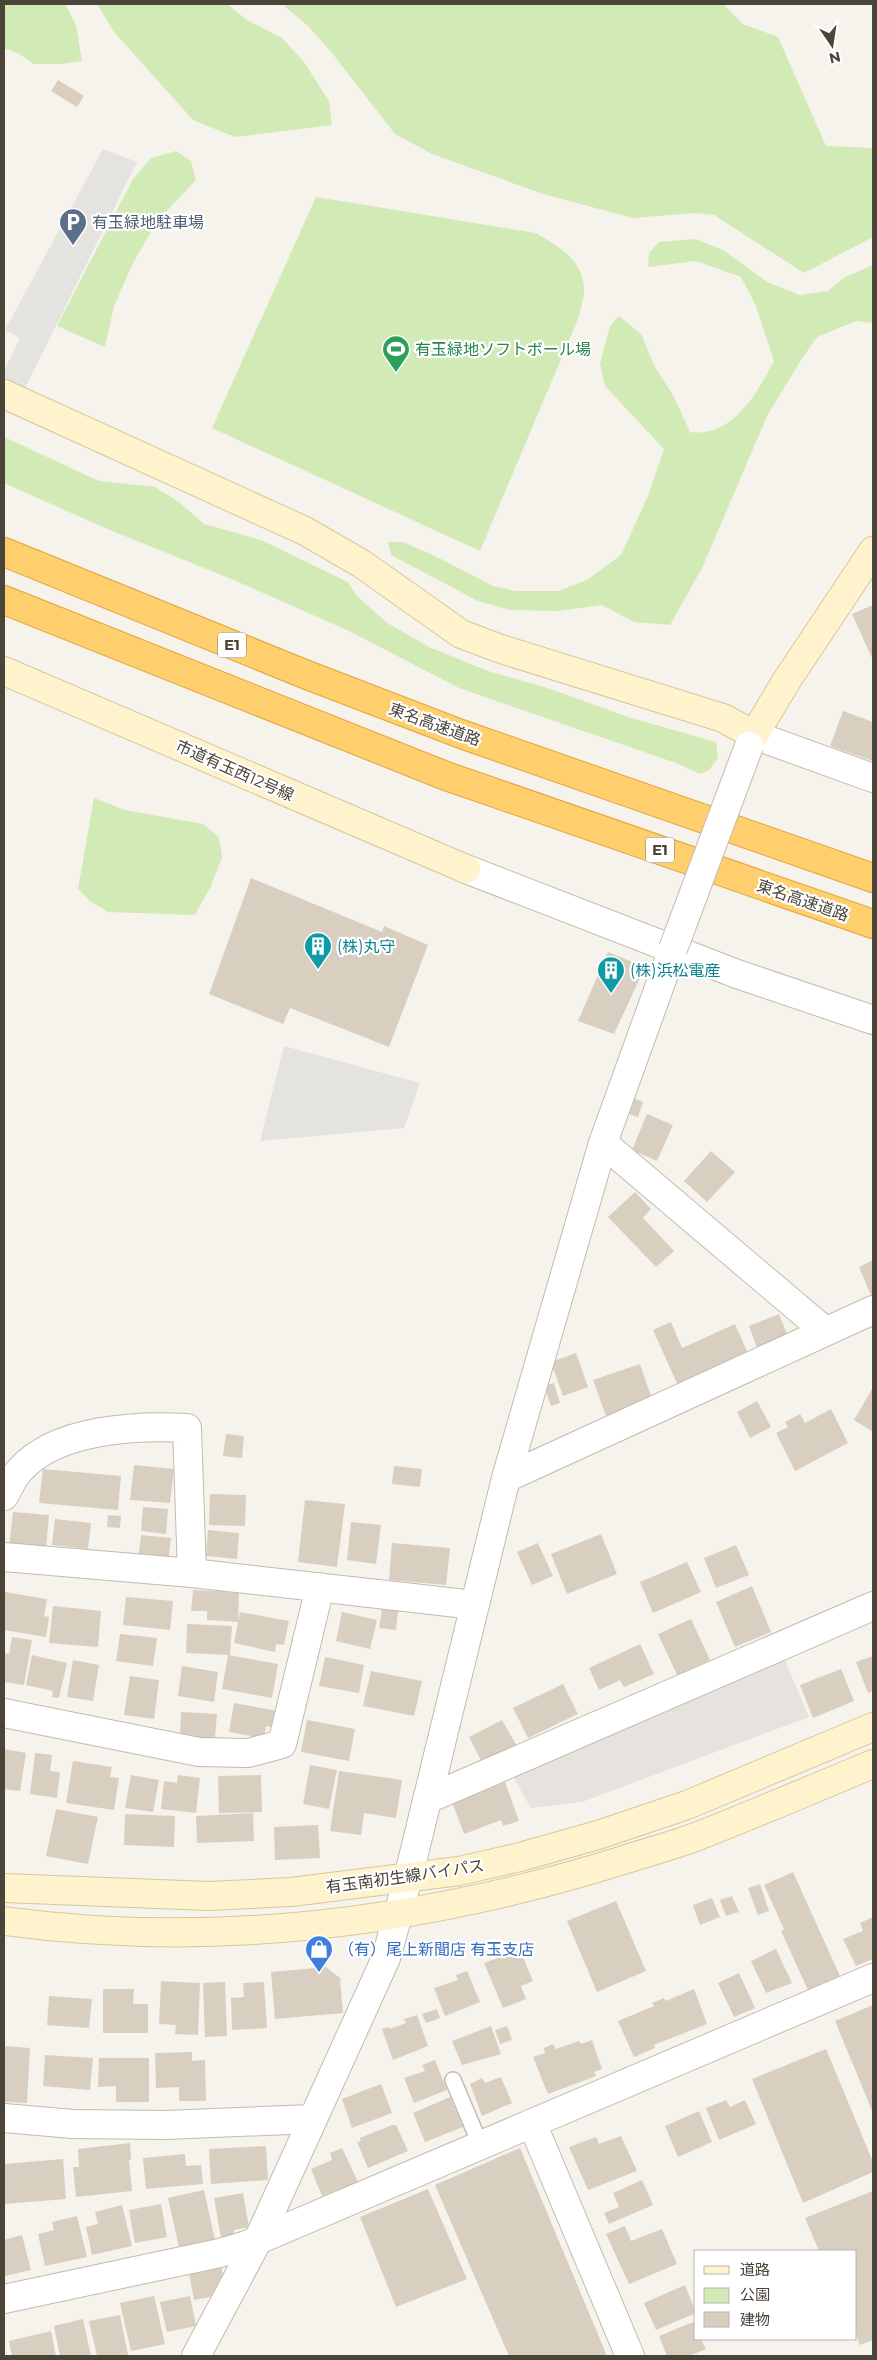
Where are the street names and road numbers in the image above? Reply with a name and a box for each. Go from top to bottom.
road number: E1 [218,632,246,658]
street label: 東名高速道路 [386,699,483,750]
street label: 市道有玉西12号線 [173,736,297,805]
road number: E1 [646,838,674,862]
street label: 東名高速道路 [754,876,851,925]
street label: 有玉南初生線バイパス [325,1856,485,1897]

